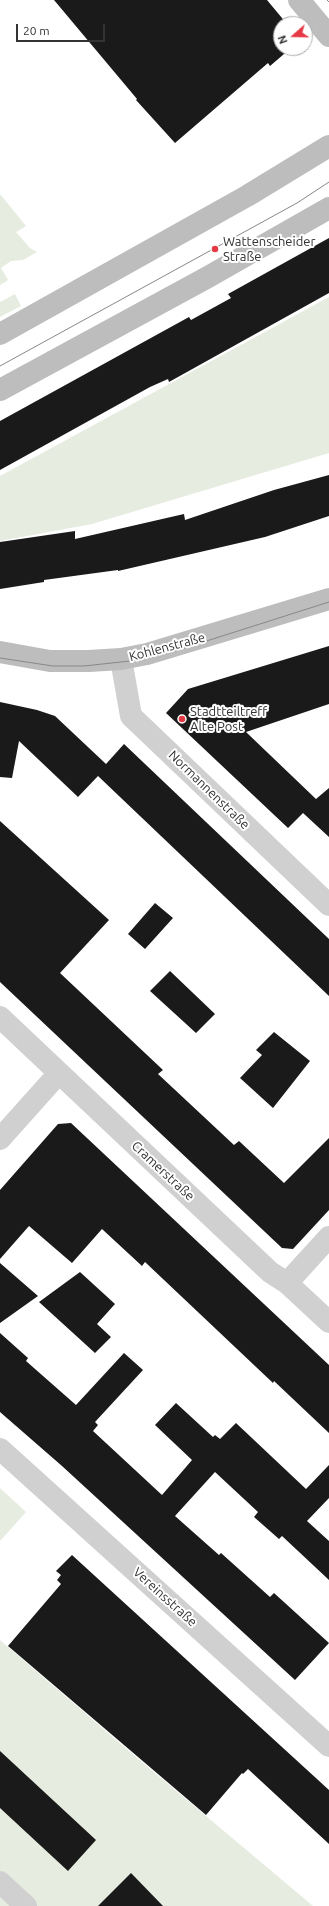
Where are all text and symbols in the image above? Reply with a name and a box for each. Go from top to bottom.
scale bar [18,16,107,42]
north arrow [273,16,313,56]
text: 20 m [23,24,50,37]
text: N [276,34,290,46]
place label: Wattenscheider Straße [223,234,315,265]
marker: Wattenscheider Straße [210,244,220,254]
street label: Kohlenstraße [127,629,207,665]
place label: Stadtteiltreff Alte Post [190,704,267,735]
marker: Stadtteiltreff Alte Post [177,714,187,724]
street label: Normannenstraße [165,747,253,833]
street label: Cramerstraße [128,1138,198,1204]
street label: Vereinsstraße [130,1564,200,1630]

